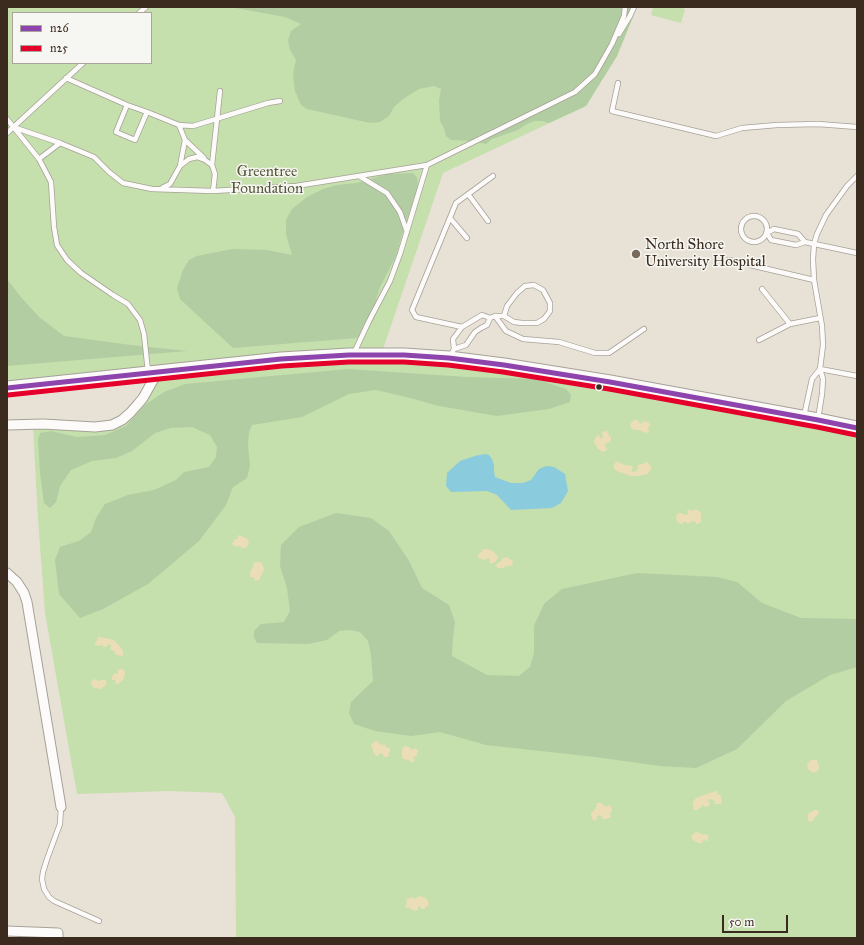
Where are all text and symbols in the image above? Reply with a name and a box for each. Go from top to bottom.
legend [12,12,152,64]
text: n26 [50,21,69,35]
text: n25 [50,41,68,55]
park label: Greentree Foundation [231,163,303,198]
place label: North Shore University Hospital [645,236,766,271]
marker: North Shore University Hospital [630,248,642,260]
unlabelled marker [594,382,604,392]
scale bar [724,907,790,933]
text: 50 m [729,915,754,929]

